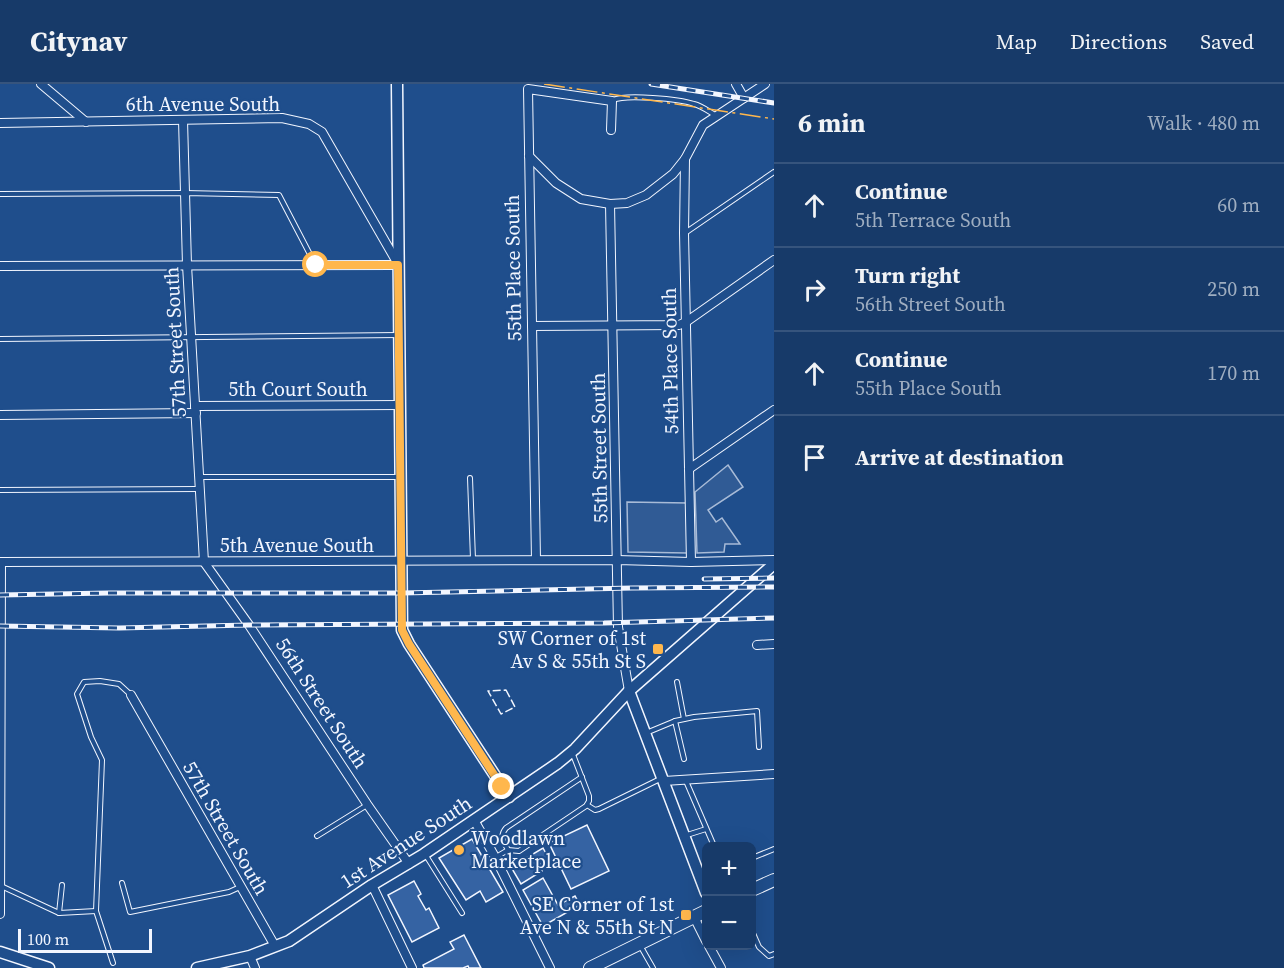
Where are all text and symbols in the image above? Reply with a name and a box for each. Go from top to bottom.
text: Citynav [30,22,127,60]
text: Map [996,27,1037,56]
text: Directions [1070,27,1167,56]
text: Saved [1200,27,1254,56]
street label: 6th Avenue South [126,90,280,118]
text: 6 min [798,105,865,141]
text: Walk · 480 m [1147,109,1260,137]
text: Continue [855,176,948,206]
icon: ahead [798,189,831,222]
text: 60 m [1217,191,1260,219]
street label: 55th Place South [498,194,528,342]
text: 5th Terrace South [855,206,1011,234]
route start [302,251,328,277]
text: Turn right [855,260,960,290]
street label: 57th Street South [157,266,193,418]
icon: right [798,273,831,306]
text: 250 m [1207,275,1260,303]
street label: 54th Place South [655,287,685,435]
text: 56th Street South [855,290,1006,318]
text: Continue [855,344,948,374]
icon: ahead [798,357,831,390]
text: 170 m [1207,359,1260,387]
street label: 55th Street South [584,372,614,524]
text: 55th Place South [855,374,1002,402]
street label: 5th Court South [228,375,368,403]
icon: arrive [798,441,831,474]
text: Arrive at destination [855,442,1064,472]
street label: 5th Avenue South [220,531,374,559]
place label: SW Corner of 1st Av S & 55th St S [498,624,646,675]
street label: 56th Street South [269,632,375,774]
marker: SW Corner of 1st Av S & 55th St S [651,642,665,656]
street label: 57th Street South [176,756,276,900]
route end [488,773,514,799]
street label: 1st Avenue South [335,789,477,895]
place label: Woodlawn Marketplace [471,824,582,875]
map controls [702,842,756,950]
button: + [702,842,756,896]
marker: Woodlawn Marketplace [452,843,466,857]
place label: SE Corner of 1st Ave N & 55th St N [520,890,674,941]
button: − [702,896,756,950]
marker: SE Corner of 1st Ave N & 55th St N [679,908,693,922]
scale bar [18,926,152,954]
text: 100 m [27,928,69,950]

